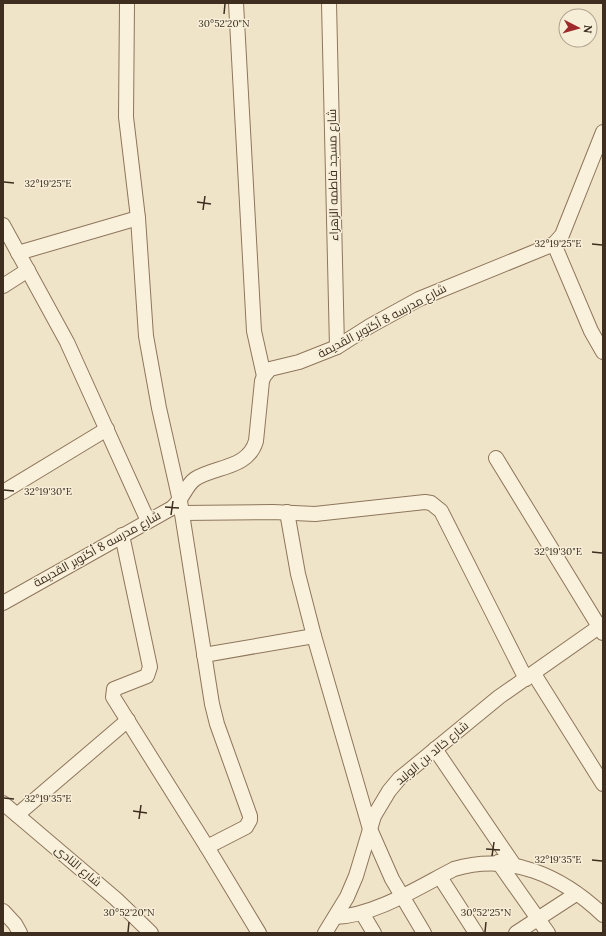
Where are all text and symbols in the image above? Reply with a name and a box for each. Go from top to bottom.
north arrow [558,8,598,48]
text: 30°52'20"N [198,17,250,30]
text: N [580,24,595,34]
street label: شارع مسجد فاطمه الزهراء [324,109,342,241]
text: 32°19'25"E [25,177,72,190]
text: 32°19'25"E [535,237,582,250]
street label: شارع مدرسه 8 أكتوبر القديمة [315,280,449,362]
text: 32°19'30"E [24,485,72,498]
street label: شارع مدرسه 8 أكتوبر القديمة [30,507,164,591]
text: 32°19'30"E [534,545,582,558]
street label: شارع خالد بن الوليد [392,718,472,788]
text: 32°19'35"E [24,792,72,805]
street label: شارع النادى [51,842,105,890]
text: 32°19'35"E [534,853,582,866]
text: 30°52'20"N [103,906,155,919]
text: 30°52'25"N [461,906,512,919]

